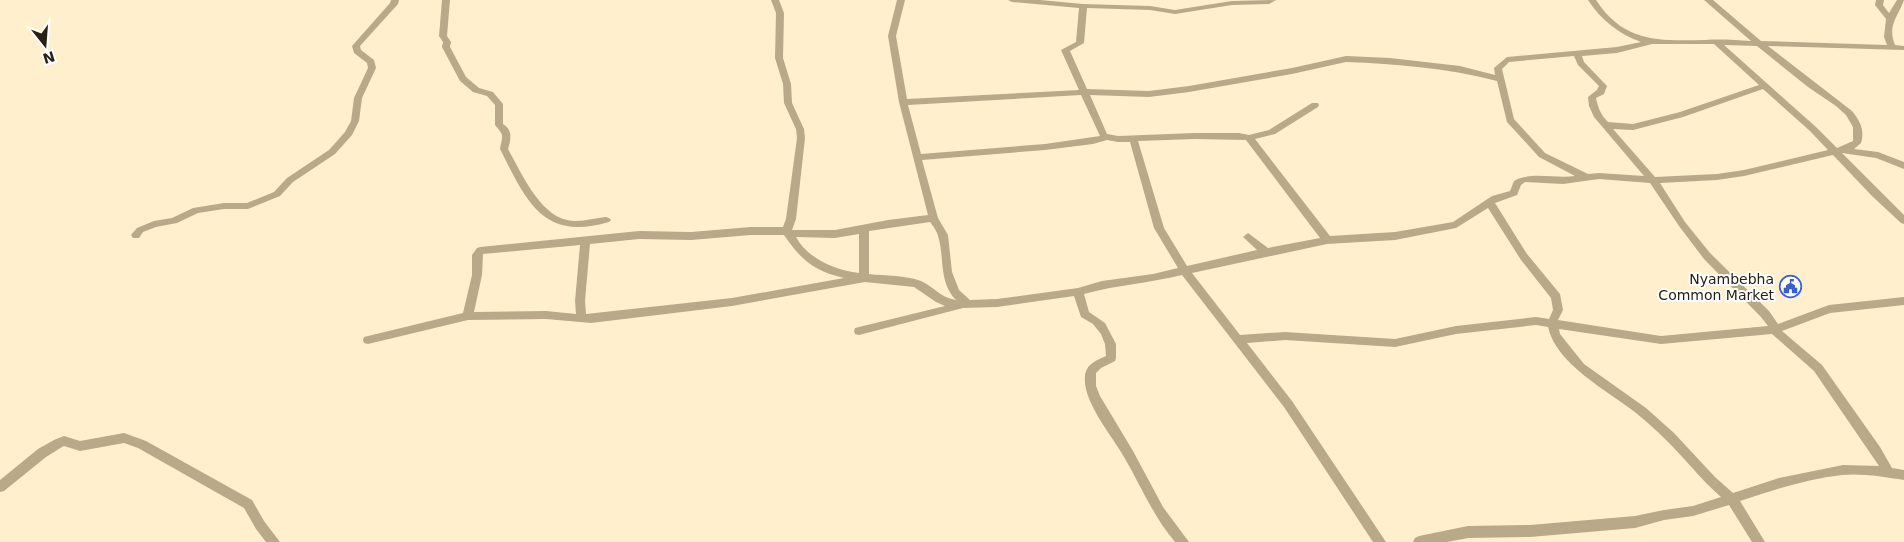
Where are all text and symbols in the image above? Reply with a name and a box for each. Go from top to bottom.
north arrow [20,20,70,70]
text: N [41,48,57,67]
place label: Nyambebha Common Market [1658,271,1775,303]
public building icon: Nyambebha Common Market [1778,275,1802,299]

